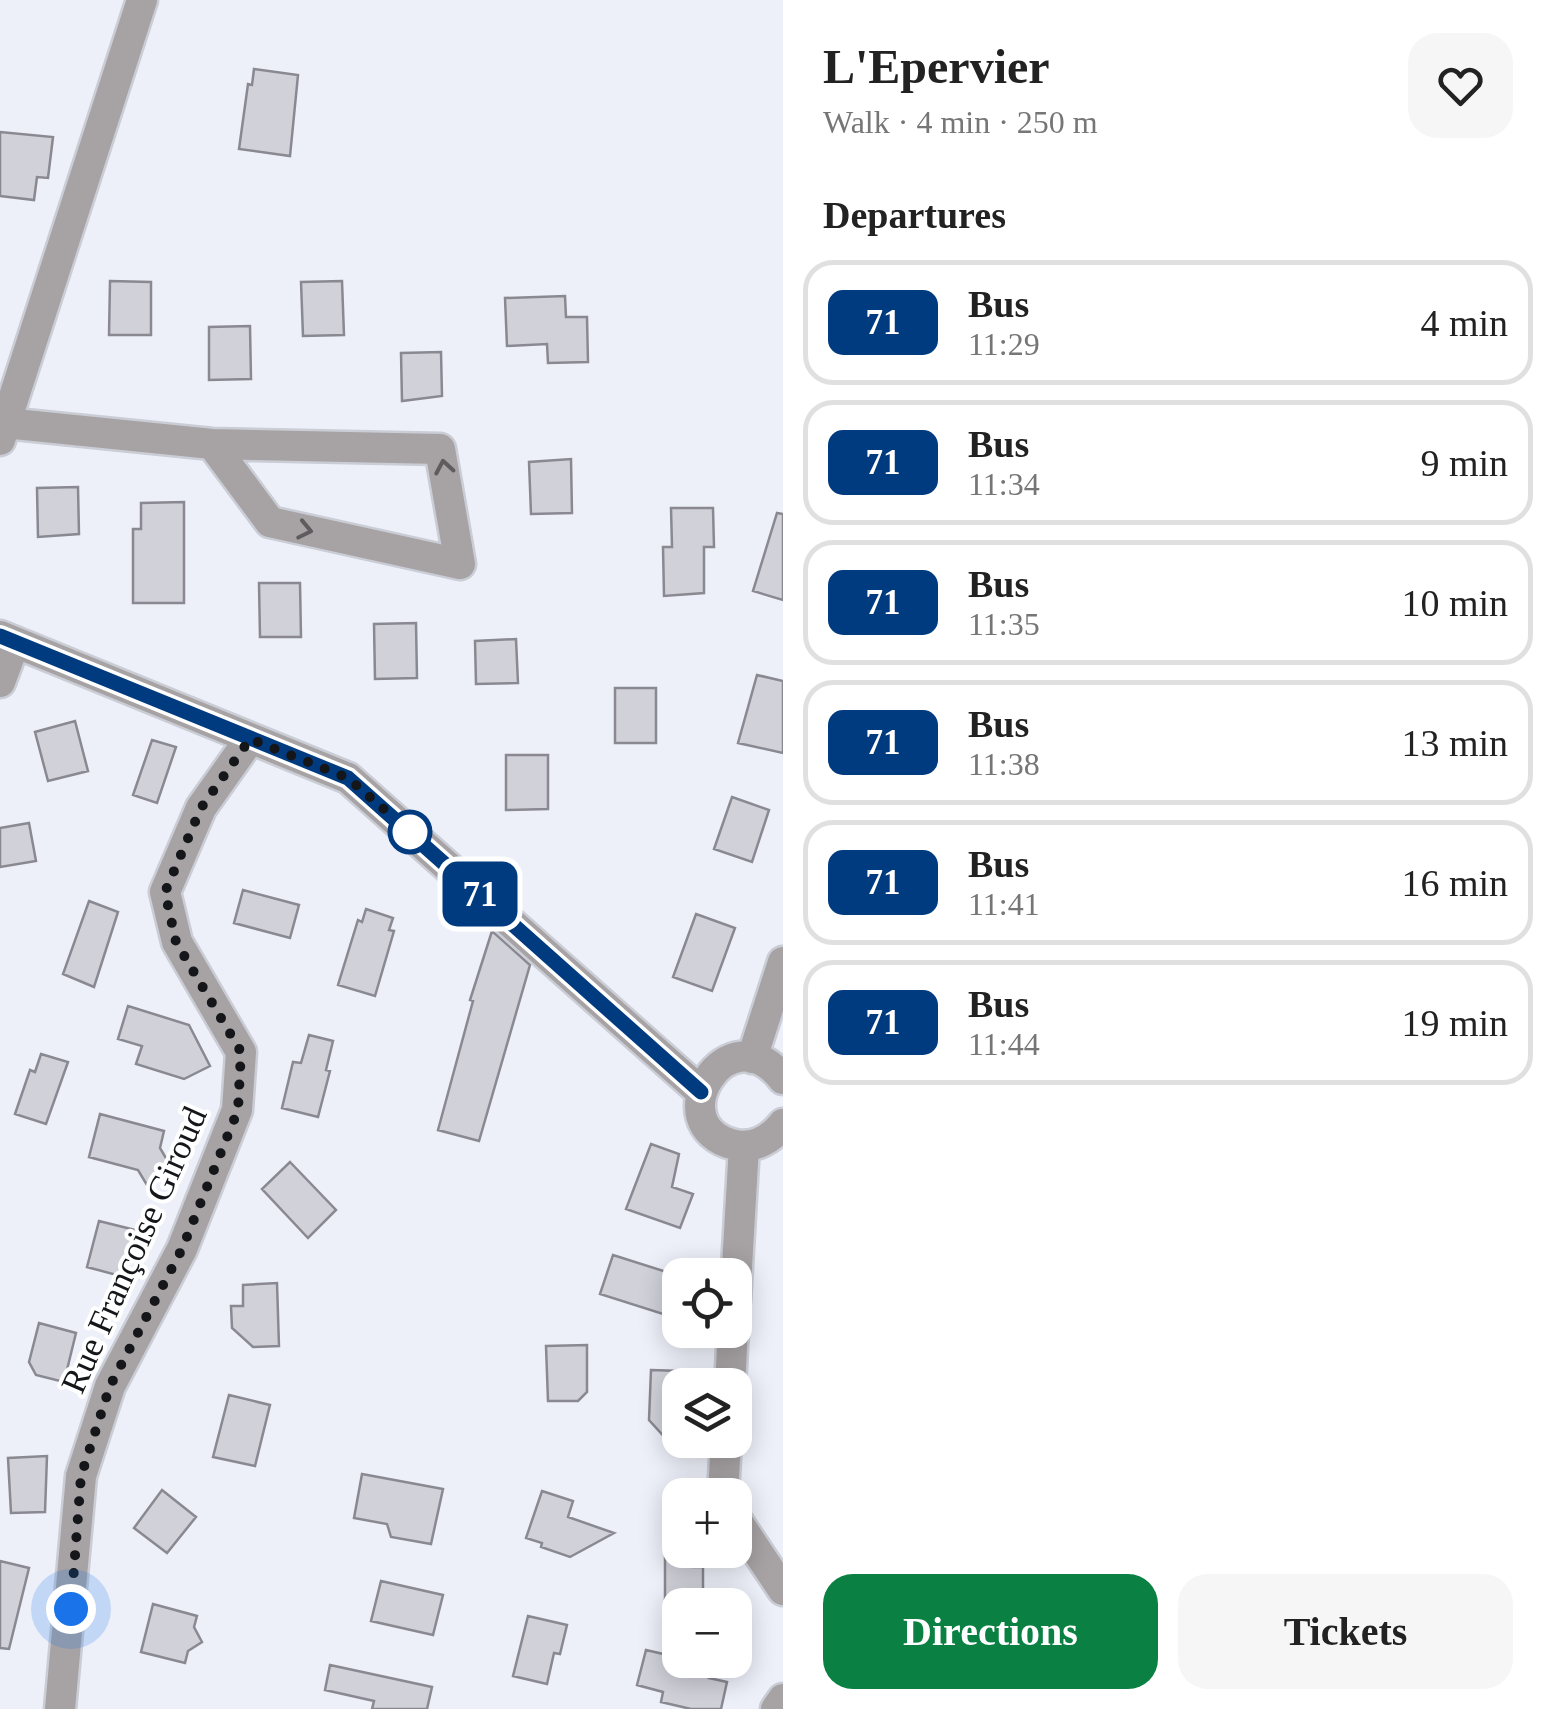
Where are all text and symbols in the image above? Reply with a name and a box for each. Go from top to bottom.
button: heart [1408,33,1513,138]
text: L'Epervier [823,40,1050,93]
text: Walk · 4 min · 250 m [823,104,1098,140]
text: Departures [823,194,1006,236]
text: Bus [968,283,1029,325]
text: 4 min [1420,302,1508,344]
text: 71 [866,303,901,342]
text: 11:29 [968,326,1040,362]
text: Bus [968,423,1029,465]
text: 9 min [1420,442,1508,484]
text: 71 [866,443,901,482]
one-way arrow [434,459,455,476]
text: 11:34 [968,466,1040,502]
one-way arrow [296,518,313,539]
text: Bus [968,563,1029,605]
text: 10 min [1401,582,1508,624]
text: 71 [866,583,901,622]
text: 11:35 [968,606,1040,642]
text: Bus [968,703,1029,745]
text: 13 min [1401,722,1508,764]
text: 71 [866,723,901,762]
text: 11:38 [968,746,1040,782]
unlabelled marker [389,811,431,853]
text: Bus [968,843,1029,885]
line badge: 71 [435,862,525,926]
text: 16 min [1401,862,1508,904]
text: 71 [866,863,901,902]
text: 71 [463,875,498,914]
text: 11:41 [968,886,1040,922]
text: Bus [968,983,1029,1025]
text: 19 min [1401,1002,1508,1044]
text: 71 [866,1003,901,1042]
text: 11:44 [968,1026,1040,1062]
street label: Rue Françoise Giroud [53,1100,215,1399]
map controls [662,1258,752,1678]
button: locate [662,1258,752,1348]
button: layers [662,1368,752,1458]
button: + [662,1478,752,1568]
button: Directions [823,1574,1158,1689]
button: Tickets [1178,1574,1513,1689]
your location [46,1584,96,1634]
button: − [662,1588,752,1678]

